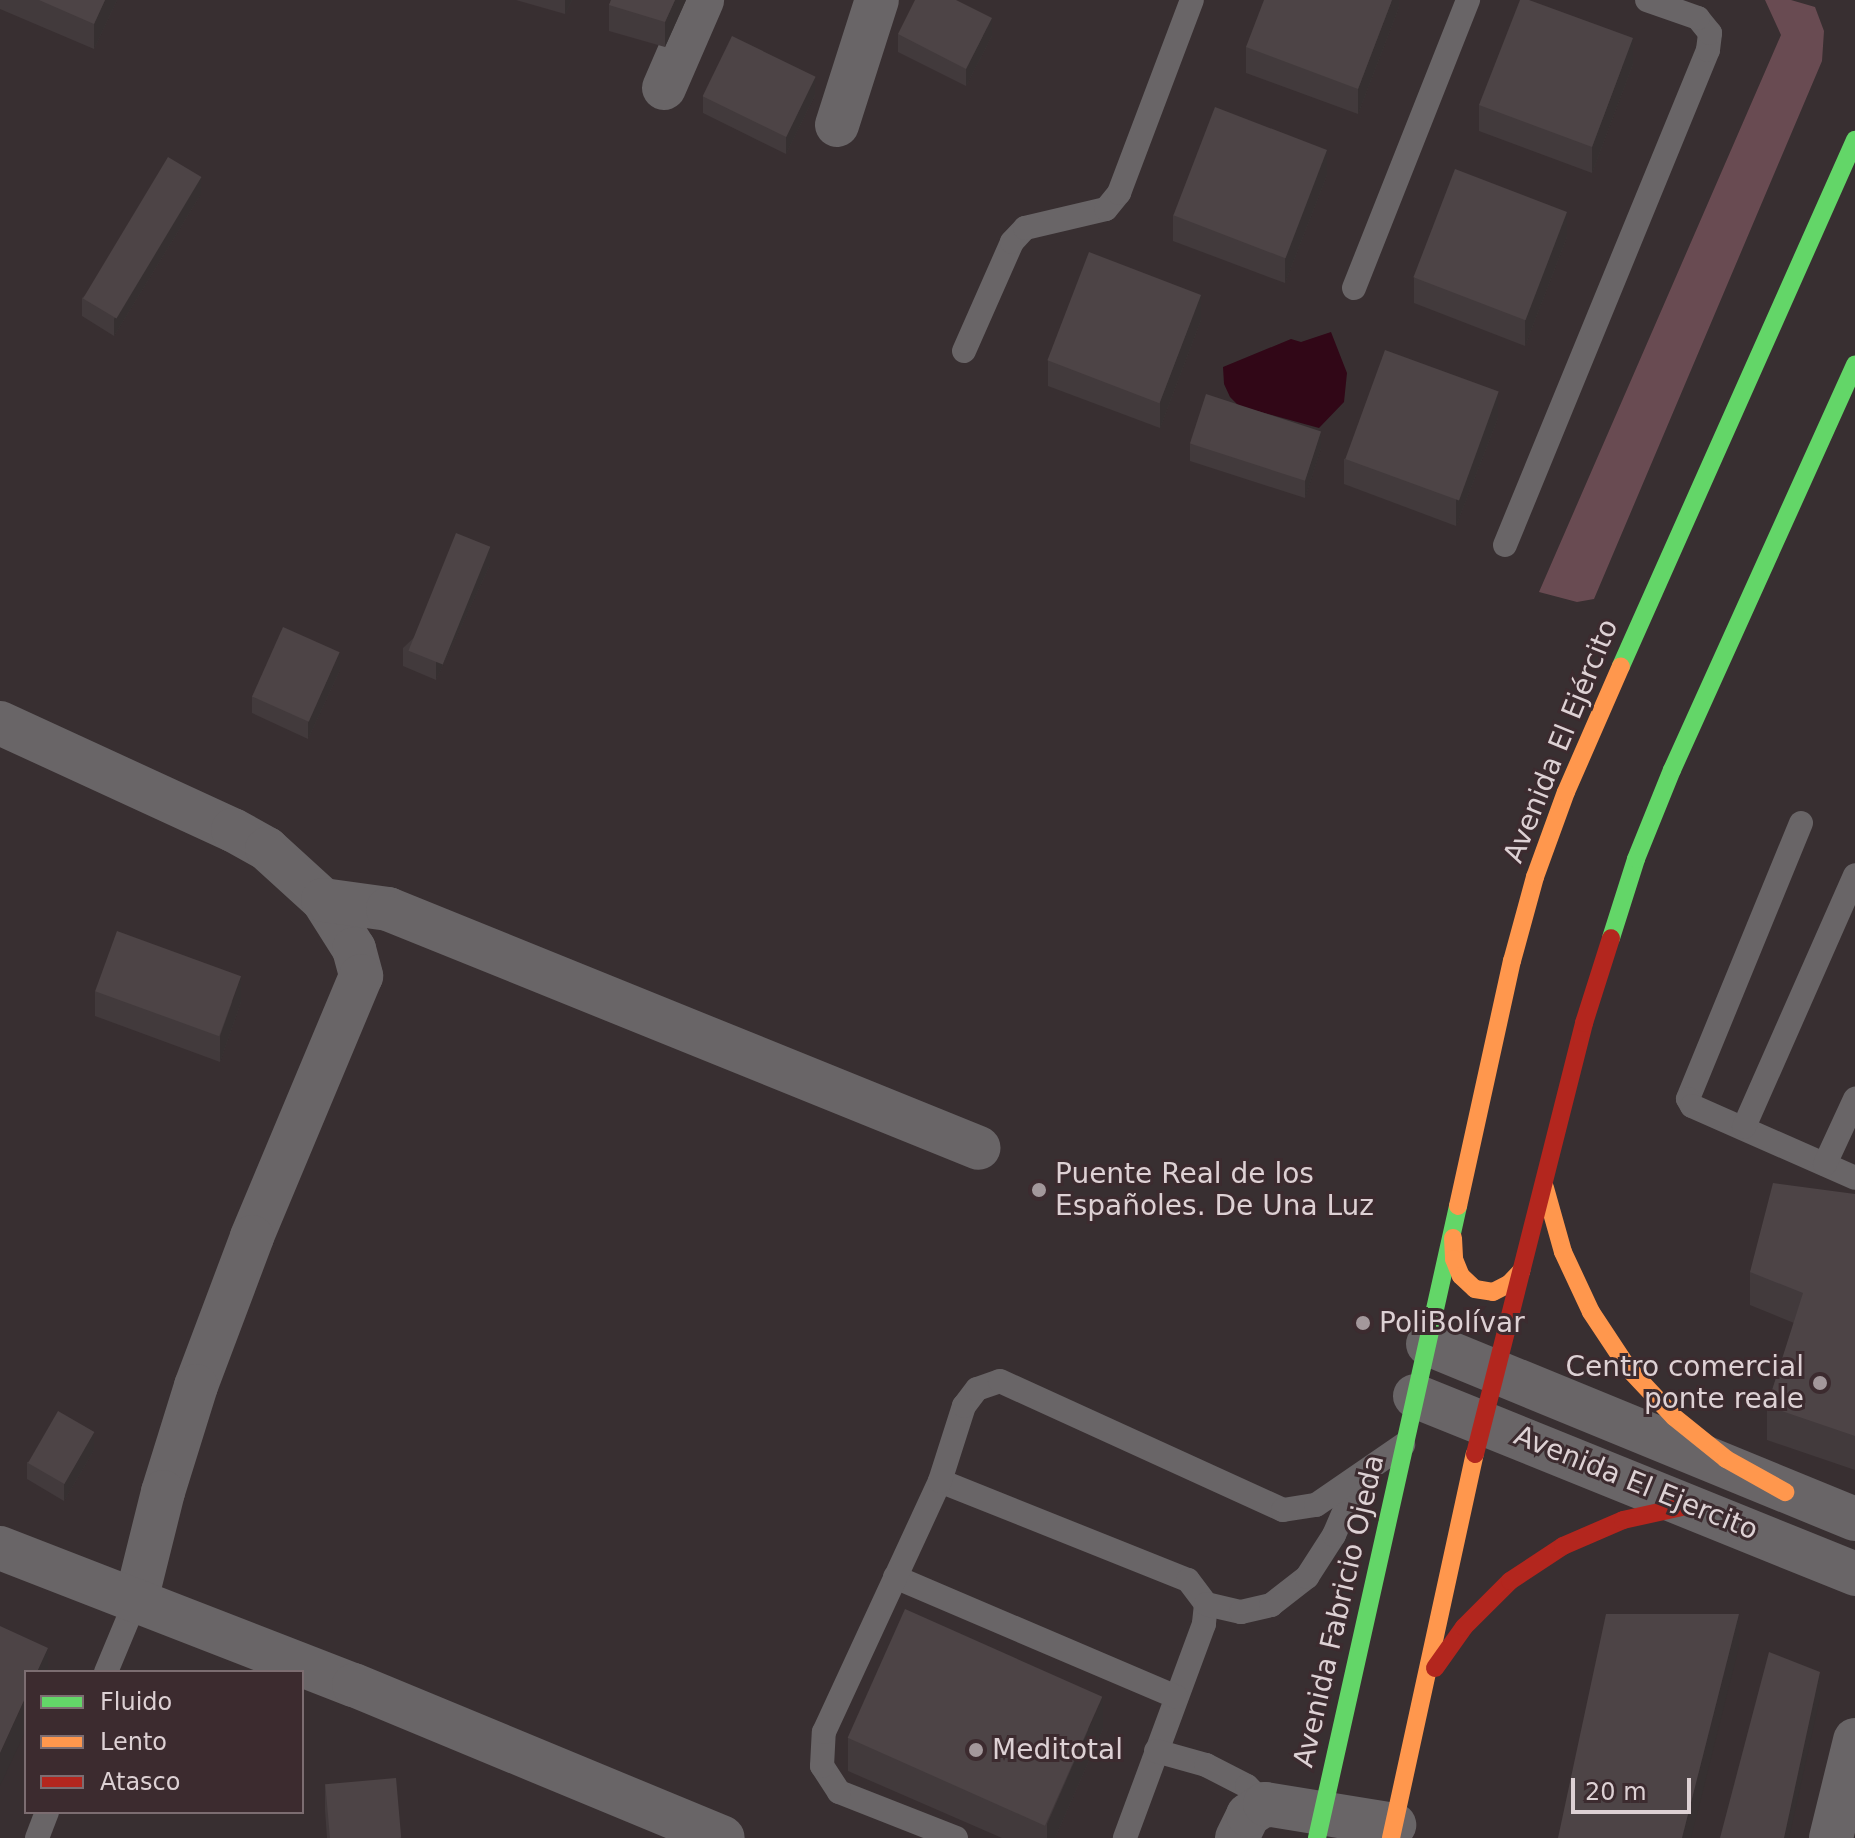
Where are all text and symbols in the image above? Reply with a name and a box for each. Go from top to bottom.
street label: Avenida El Ejército [1497,614,1625,868]
place label: Puente Real de los Españoles. De Una Luz [1055,1157,1374,1223]
marker: Puente Real de los Españoles. De Una Luz [1030,1181,1048,1199]
place label: PoliBolívar [1379,1306,1525,1340]
marker: PoliBolívar [1354,1314,1372,1332]
place label: Centro comercial ponte reale [1566,1350,1804,1416]
marker: Centro comercial ponte reale [1811,1374,1829,1392]
street label: Avenida El Ejercito [1509,1419,1763,1547]
street label: Avenida Fabricio Ojeda [1287,1452,1391,1770]
legend [24,1670,304,1814]
text: Fluido [100,1688,172,1716]
text: Lento [100,1728,167,1756]
place label: Meditotal [992,1733,1123,1767]
marker: Meditotal [967,1741,985,1759]
scale bar [1575,1762,1695,1812]
text: Atasco [100,1768,181,1796]
text: 20 m [1585,1778,1647,1806]

